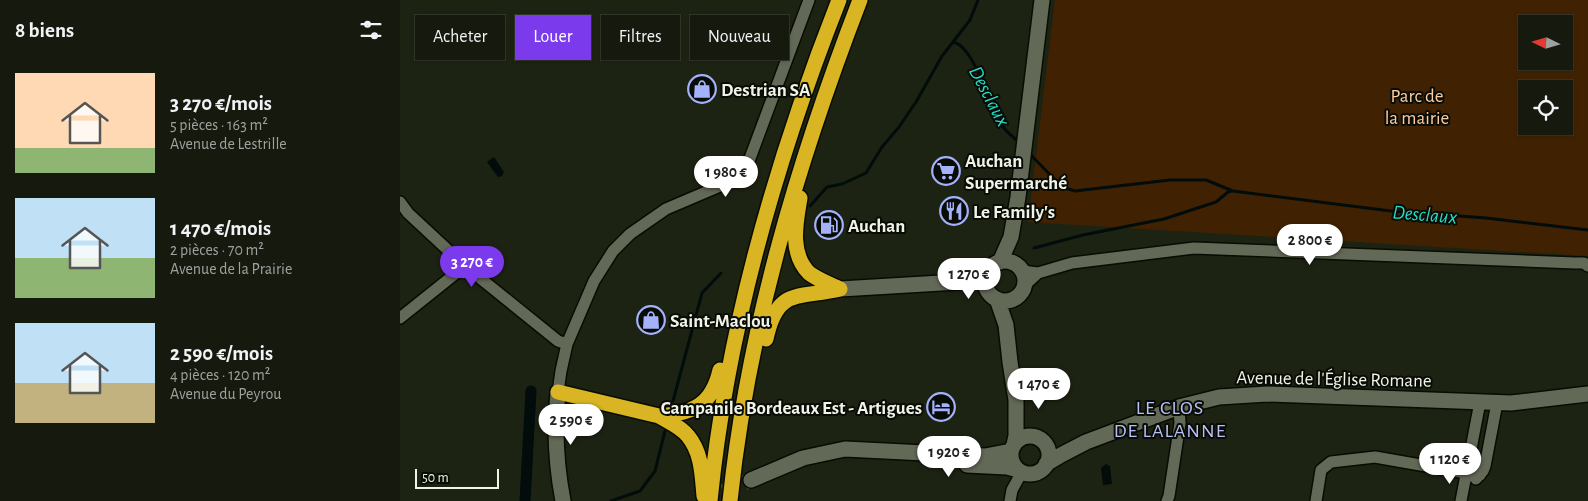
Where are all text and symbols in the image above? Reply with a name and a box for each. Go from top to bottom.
chip: Acheter [415,15,505,60]
chip: Louer [515,15,591,60]
chip: Filtres [601,15,680,60]
chip: Nouveau [690,15,789,60]
north arrow [1518,15,1572,70]
map controls [1518,15,1573,135]
icon: filters [357,16,385,44]
text: 8 biens [15,20,74,41]
water label: Desclaux [965,63,1013,130]
shop icon: Destrian SA [687,74,717,104]
button: locate [1518,80,1573,135]
place label: Destrian SA [721,81,811,100]
park label: Parc de la mairie [1385,87,1449,128]
icon: home [55,93,115,153]
text: 3 270 €/mois [170,93,272,114]
text: 5 pièces · 163 m² [170,117,268,133]
text: Avenue de Lestrille [170,136,287,152]
place label: Auchan Supermarché [965,152,1067,193]
pin: 1 980 € [680,156,772,198]
supermarket icon: Auchan Supermarché [931,156,961,186]
text: 1 980 € [705,164,747,180]
restaurant icon: Le Family's [939,196,969,226]
water label: Desclaux [1392,202,1458,228]
place label: Le Family's [973,203,1055,222]
fuel station icon: Auchan [814,210,844,240]
place label: Auchan [848,217,905,236]
icon: home [55,218,115,278]
text: 1 470 €/mois [170,218,271,239]
pin: 2 800 € [1264,224,1356,266]
text: 2 800 € [1288,232,1332,248]
text: 2 pièces · 70 m² [170,242,264,258]
pin: 3 270 € [426,246,518,288]
text: 3 270 € [451,254,493,270]
pin: 1 270 € [923,258,1015,300]
text: Avenue de la Prairie [170,261,292,277]
text: 1 270 € [949,266,989,282]
shop icon: Saint-Maclou [636,305,666,335]
place label: Saint-Maclou [670,312,771,331]
icon: home [55,343,115,403]
text: 2 590 €/mois [170,343,273,364]
street label: Avenue de l'Église Romane [1236,366,1432,391]
text: 4 pièces · 120 m² [170,367,270,383]
pin: 1 470 € [993,368,1085,410]
text: 1 470 € [1018,376,1060,392]
text: Avenue du Peyrou [170,386,281,402]
hotel icon: Campanile Bordeaux Est - Artigues [926,392,956,422]
district label: LE CLOS DE LALANNE [1114,398,1226,441]
place label: Campanile Bordeaux Est - Artigues [661,399,922,418]
pin: 2 590 € [525,404,617,446]
text: 2 590 € [550,412,592,428]
pin: 1 920 € [903,436,995,478]
pin: 1 120 € [1404,442,1496,485]
text: 1 920 € [928,444,970,460]
text: 1 120 € [1430,451,1470,467]
scale bar [415,466,499,489]
text: 50 m [422,471,449,485]

